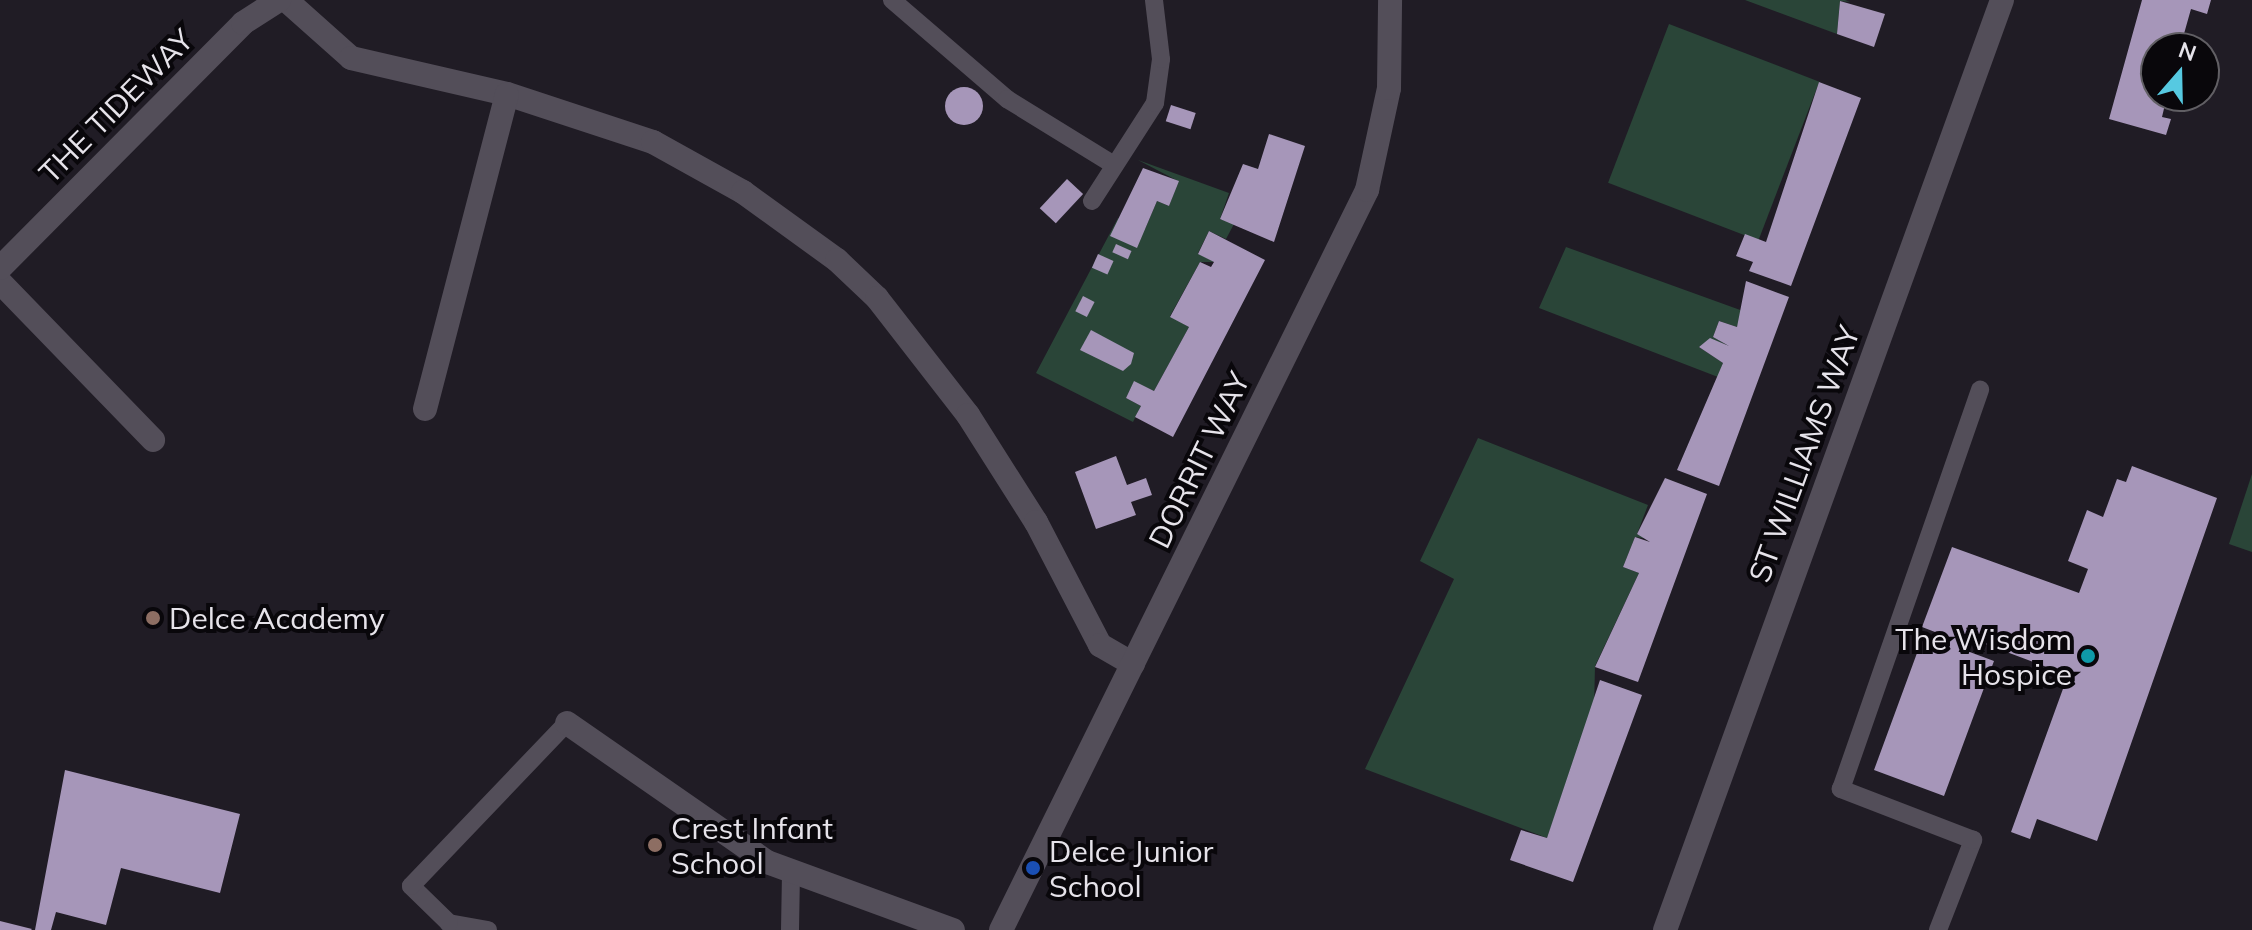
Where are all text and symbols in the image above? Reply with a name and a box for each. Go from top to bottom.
street label: THE TIDEWAY [32,22,200,190]
north arrow [2140,32,2220,112]
text: N [2175,35,2200,67]
street label: ST WILLIAMS WAY [1741,321,1867,587]
street label: DORRIT WAY [1141,366,1257,554]
place label: Delce Academy [169,600,385,636]
marker: Delce Academy [144,609,162,627]
place label: The Wisdom Hospice [1895,621,2072,692]
marker: The Wisdom Hospice [2079,647,2097,665]
place label: Crest Infant School [671,810,833,880]
place label: Delce Junior School [1049,833,1213,904]
marker: Crest Infant School [646,836,664,854]
marker: Delce Junior School [1024,859,1042,877]

